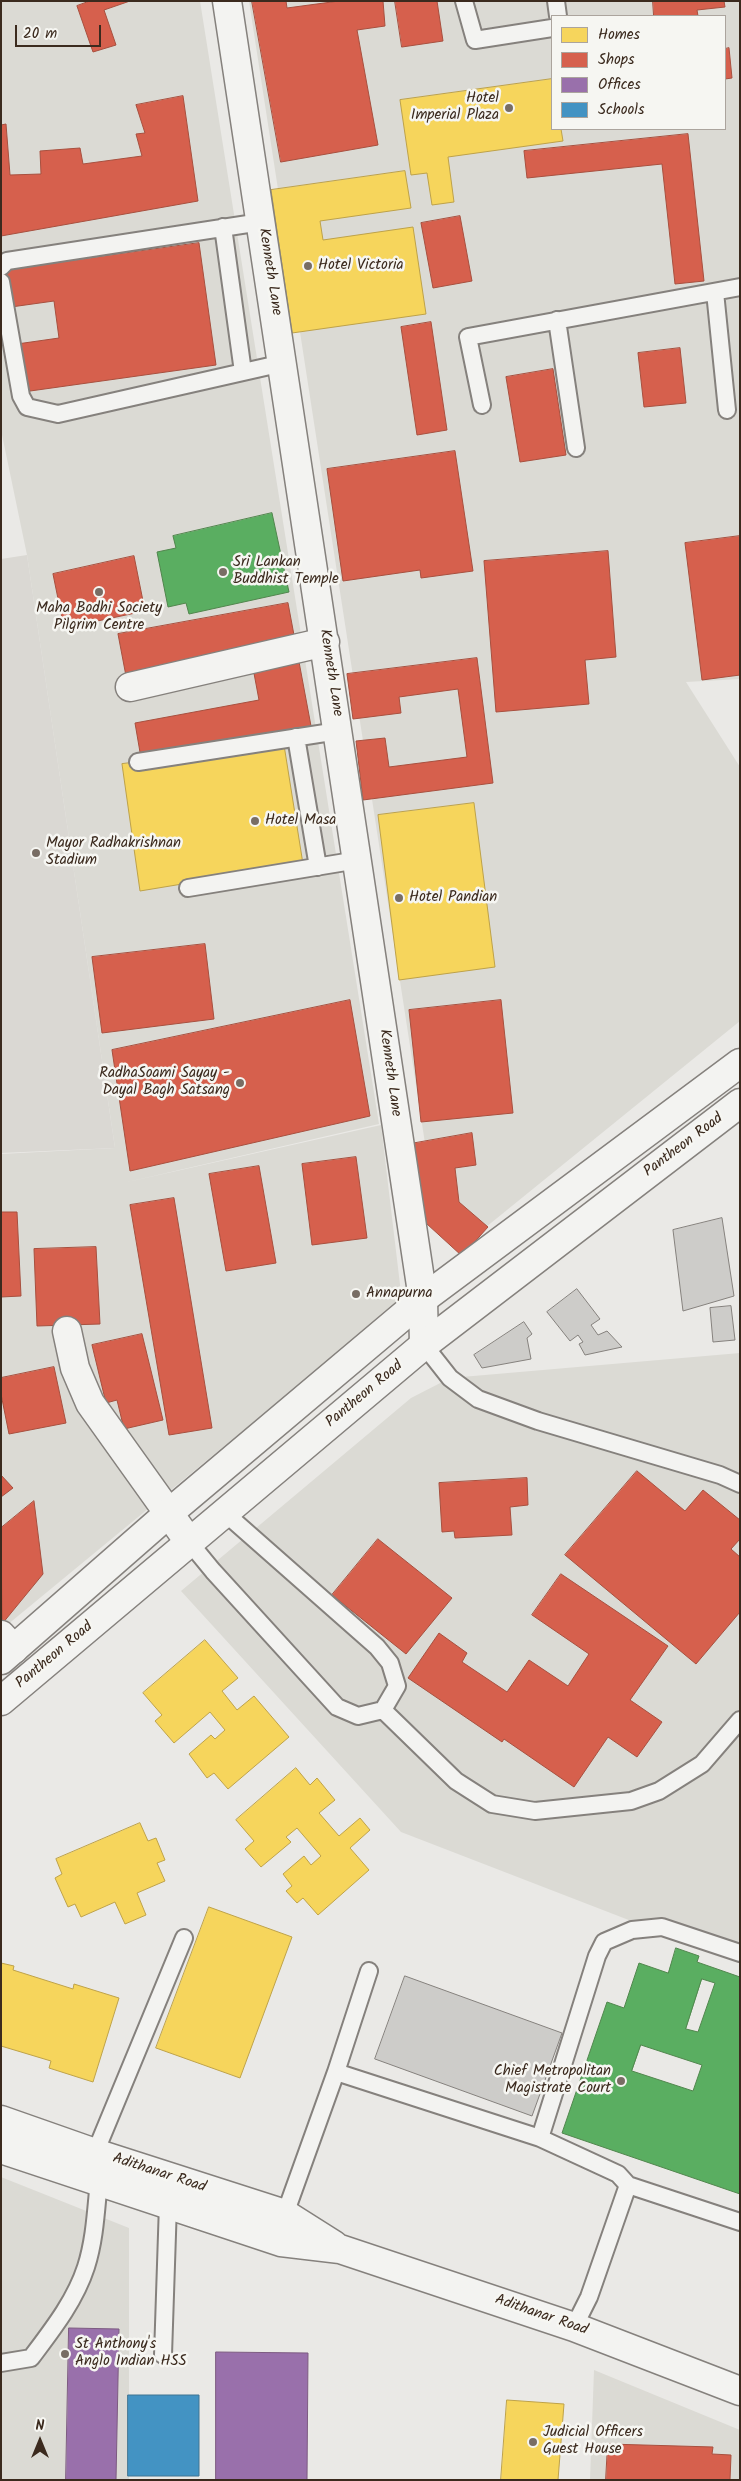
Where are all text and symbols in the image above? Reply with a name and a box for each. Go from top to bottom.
scale bar [18,15,104,47]
legend [551,15,726,130]
text: 20 m [23,22,57,46]
text: Homes [598,23,640,47]
text: Shops [598,48,634,72]
text: Offices [598,73,641,97]
place label: Hotel Imperial Plaza [411,90,499,125]
text: Schools [598,98,644,122]
marker: Hotel Imperial Plaza [503,102,515,114]
street label: Kenneth Lane [253,227,285,317]
place label: Hotel Victoria [318,257,403,275]
marker: Hotel Victoria [302,260,314,272]
place label: Sri Lankan Buddhist Temple [233,554,339,589]
marker: Sri Lankan Buddhist Temple [217,566,229,578]
marker: Maha Bodhi Society Pilgrim Centre [93,586,105,598]
place label: Maha Bodhi Society Pilgrim Centre [36,600,162,635]
street label: Kenneth Lane [314,628,346,718]
place label: Hotel Masa [265,812,336,830]
marker: Hotel Masa [249,815,261,827]
place label: Mayor Radhakrishnan Stadium [46,835,181,870]
marker: Mayor Radhakrishnan Stadium [30,847,42,859]
place label: Hotel Pandian [409,889,497,907]
marker: Hotel Pandian [393,892,405,904]
street label: Kenneth Lane [374,1028,404,1118]
place label: RadhaSoami Sayay - Dayal Bagh Satsang [99,1065,230,1100]
marker: RadhaSoami Sayay - Dayal Bagh Satsang [234,1077,246,1089]
street label: Pantheon Road [641,1110,727,1182]
place label: Annapurna [366,1285,433,1303]
marker: Annapurna [350,1288,362,1300]
street label: Pantheon Road [323,1358,407,1432]
street label: Pantheon Road [13,1619,97,1693]
place label: Chief Metropolitan Magistrate Court [494,2063,611,2098]
marker: Chief Metropolitan Magistrate Court [615,2075,627,2087]
street label: Adithanar Road [110,2150,208,2198]
street label: Adithanar Road [492,2292,590,2340]
place label: St Anthony's Anglo Indian HSS [75,2336,186,2371]
marker: St Anthony's Anglo Indian HSS [59,2348,71,2360]
text: N [36,2415,44,2437]
north arrow [15,2416,65,2466]
place label: Judicial Officers Guest House [543,2424,643,2459]
marker: Judicial Officers Guest House [527,2436,539,2448]

